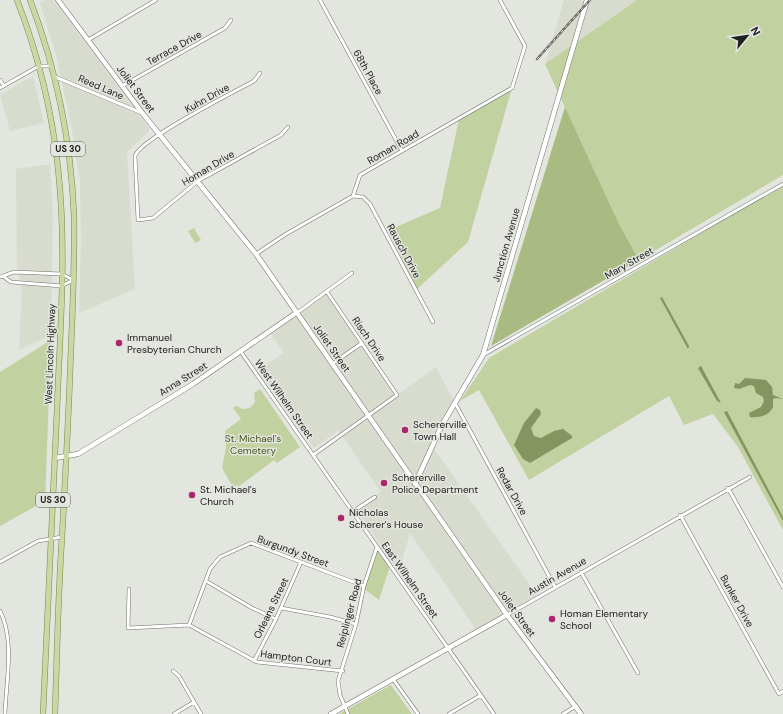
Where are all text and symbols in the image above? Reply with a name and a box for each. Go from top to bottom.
north arrow [727,16,767,56]
text: N [748,24,764,38]
street label: Terrace Drive [144,27,204,68]
street label: 68th Place [350,47,386,97]
street label: Joliet Street [114,63,158,115]
street label: Reed Lane [76,72,126,102]
street label: Kuhn Drive [182,80,232,116]
street label: Roman Road [365,127,421,167]
road number: US 30 [51,142,85,156]
street label: Homan Drive [179,147,237,189]
street label: Junction Avenue [489,206,523,284]
street label: Rausch Drive [384,222,424,281]
street label: Mary Street [602,244,656,282]
street label: West Lincoln Highway [42,303,58,405]
street label: Risch Drive [349,314,389,364]
street label: Joliet Street [311,321,353,375]
place label: Immanuel Presbyterian Church [127,331,222,356]
marker: Immanuel Presbyterian Church [114,338,124,348]
street label: West Wilhelm Street [252,357,316,441]
street label: Anna Street [156,359,210,399]
place label: Schererville Town Hall [413,418,467,443]
marker: Schererville Town Hall [400,425,410,435]
park label: St. Michael's Cemetery [225,432,281,457]
street label: Redar Drive [493,465,531,518]
place label: Schererville Police Department [392,471,478,496]
marker: Schererville Police Department [379,478,389,488]
place label: St. Michael's Church [200,483,257,508]
marker: St. Michael's Church [187,490,197,500]
road number: US 30 [36,493,70,507]
place label: Nicholas Scherer's House [349,506,424,531]
marker: Nicholas Scherer's House [336,513,346,523]
street label: Burgundy Street [255,532,331,570]
street label: East Wilhelm Street [379,539,441,621]
street label: Austin Avenue [525,554,589,598]
street label: Bunker Drive [717,573,757,630]
street label: Orleans Street [251,575,291,641]
street label: Reiplinger Road [334,577,364,649]
street label: Joliet Street [495,587,539,640]
place label: Homan Elementary School [560,607,648,632]
marker: Homan Elementary School [547,614,557,624]
street label: Hampton Court [260,647,332,669]

